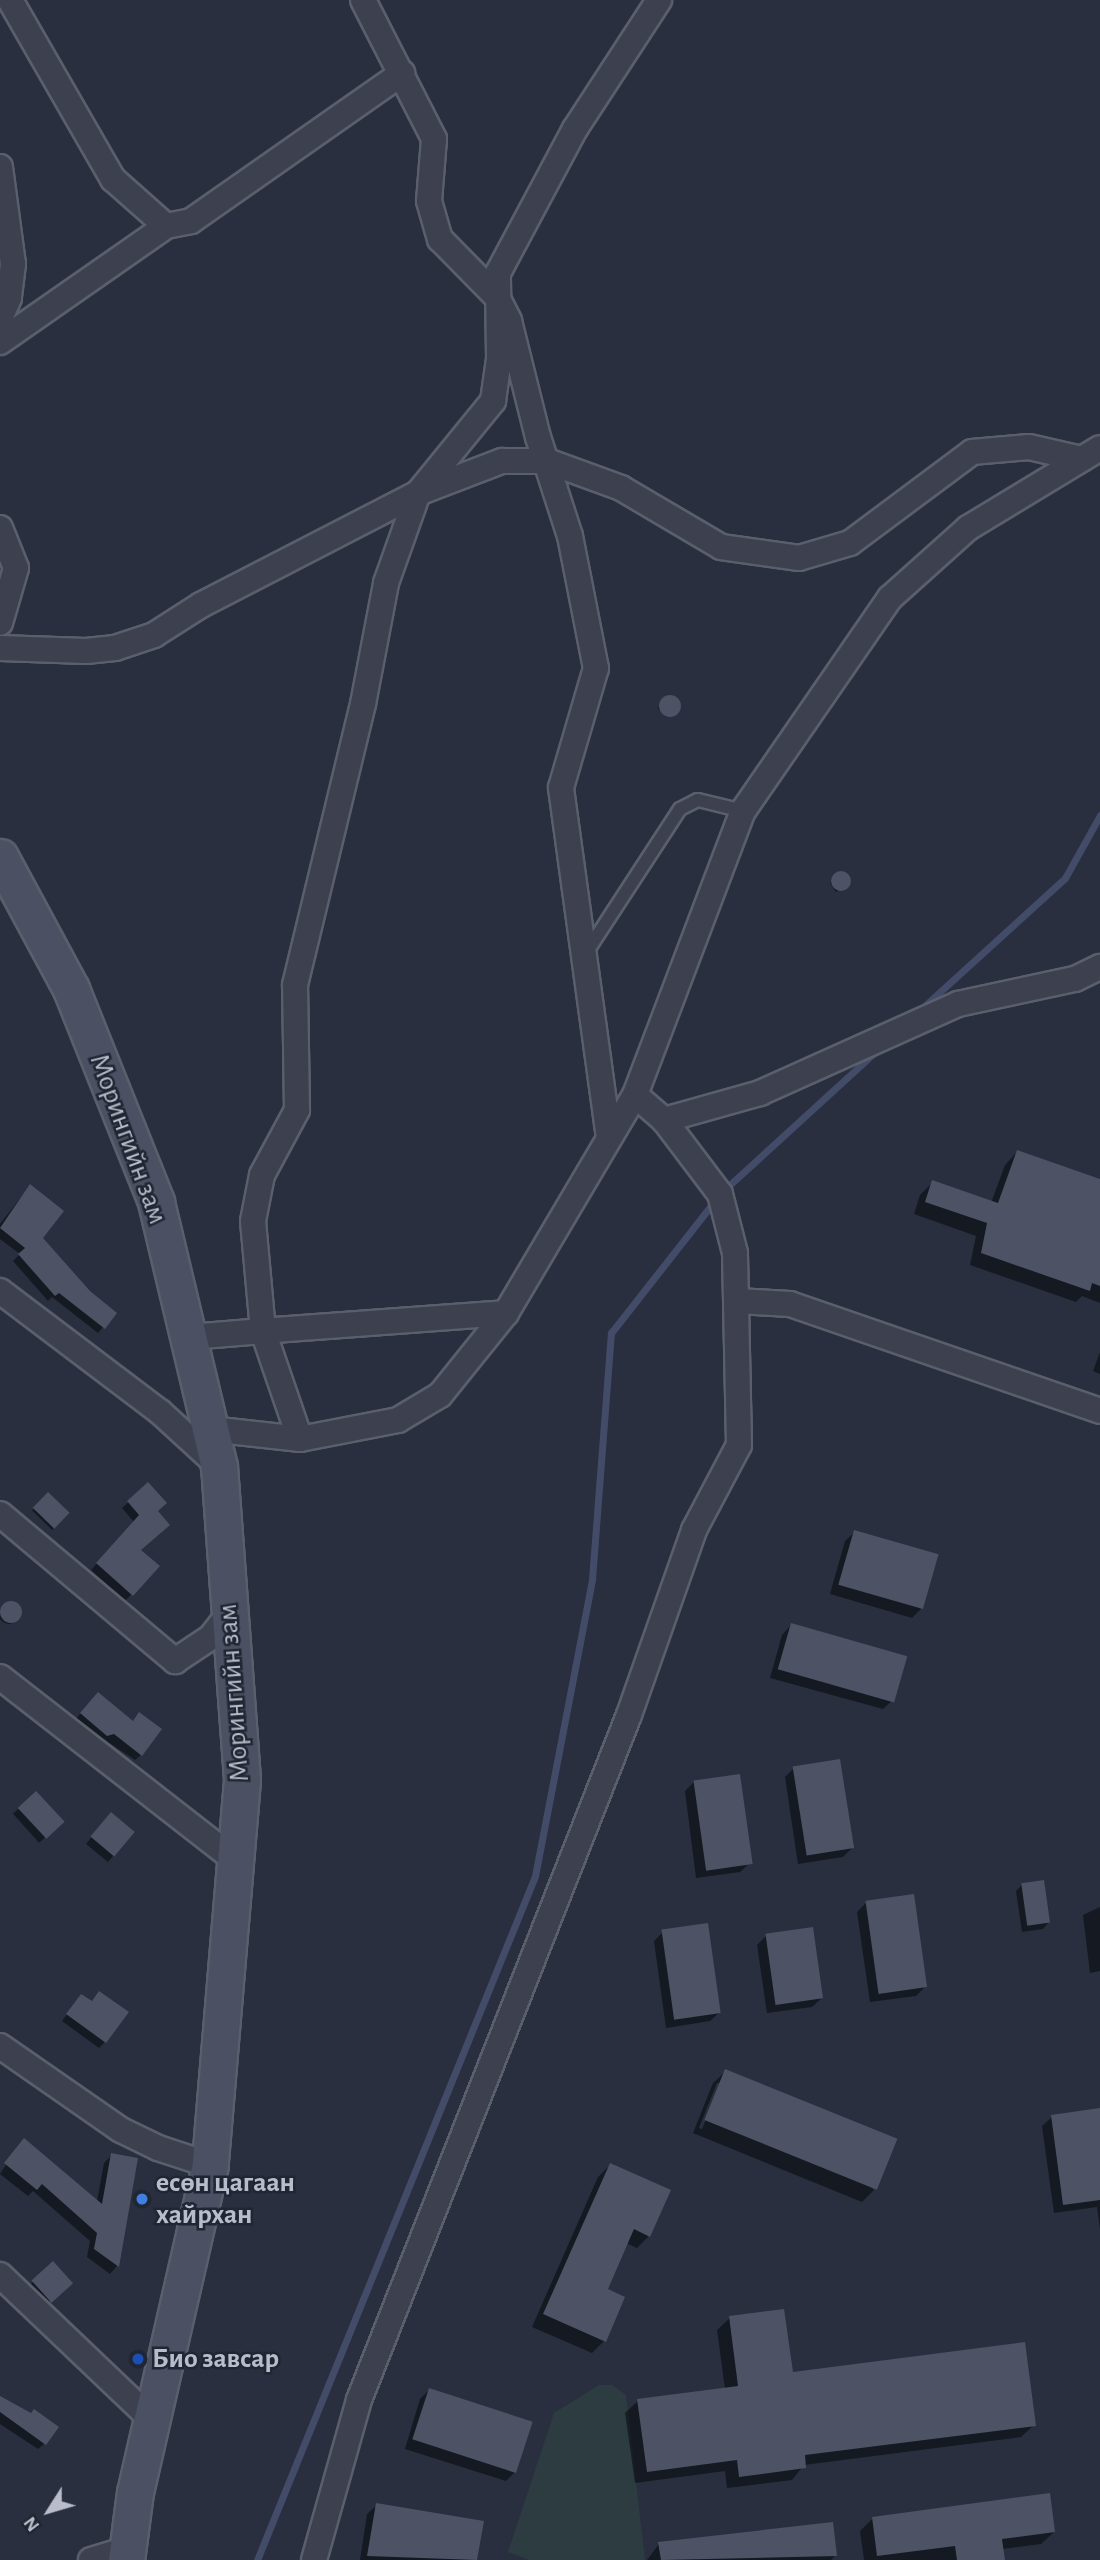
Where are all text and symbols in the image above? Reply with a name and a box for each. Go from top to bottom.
street label: Морингийн зам [82,1049,174,1229]
street label: Морингийн зам [211,1603,257,1783]
place label: есөн цагаан хайрхан [156,2166,295,2232]
marker: есөн цагаан хайрхан [134,2191,150,2207]
place label: Био завсар [152,2342,279,2376]
marker: Био завсар [130,2351,146,2367]
north arrow [14,2476,84,2546]
text: N [20,2513,43,2535]

